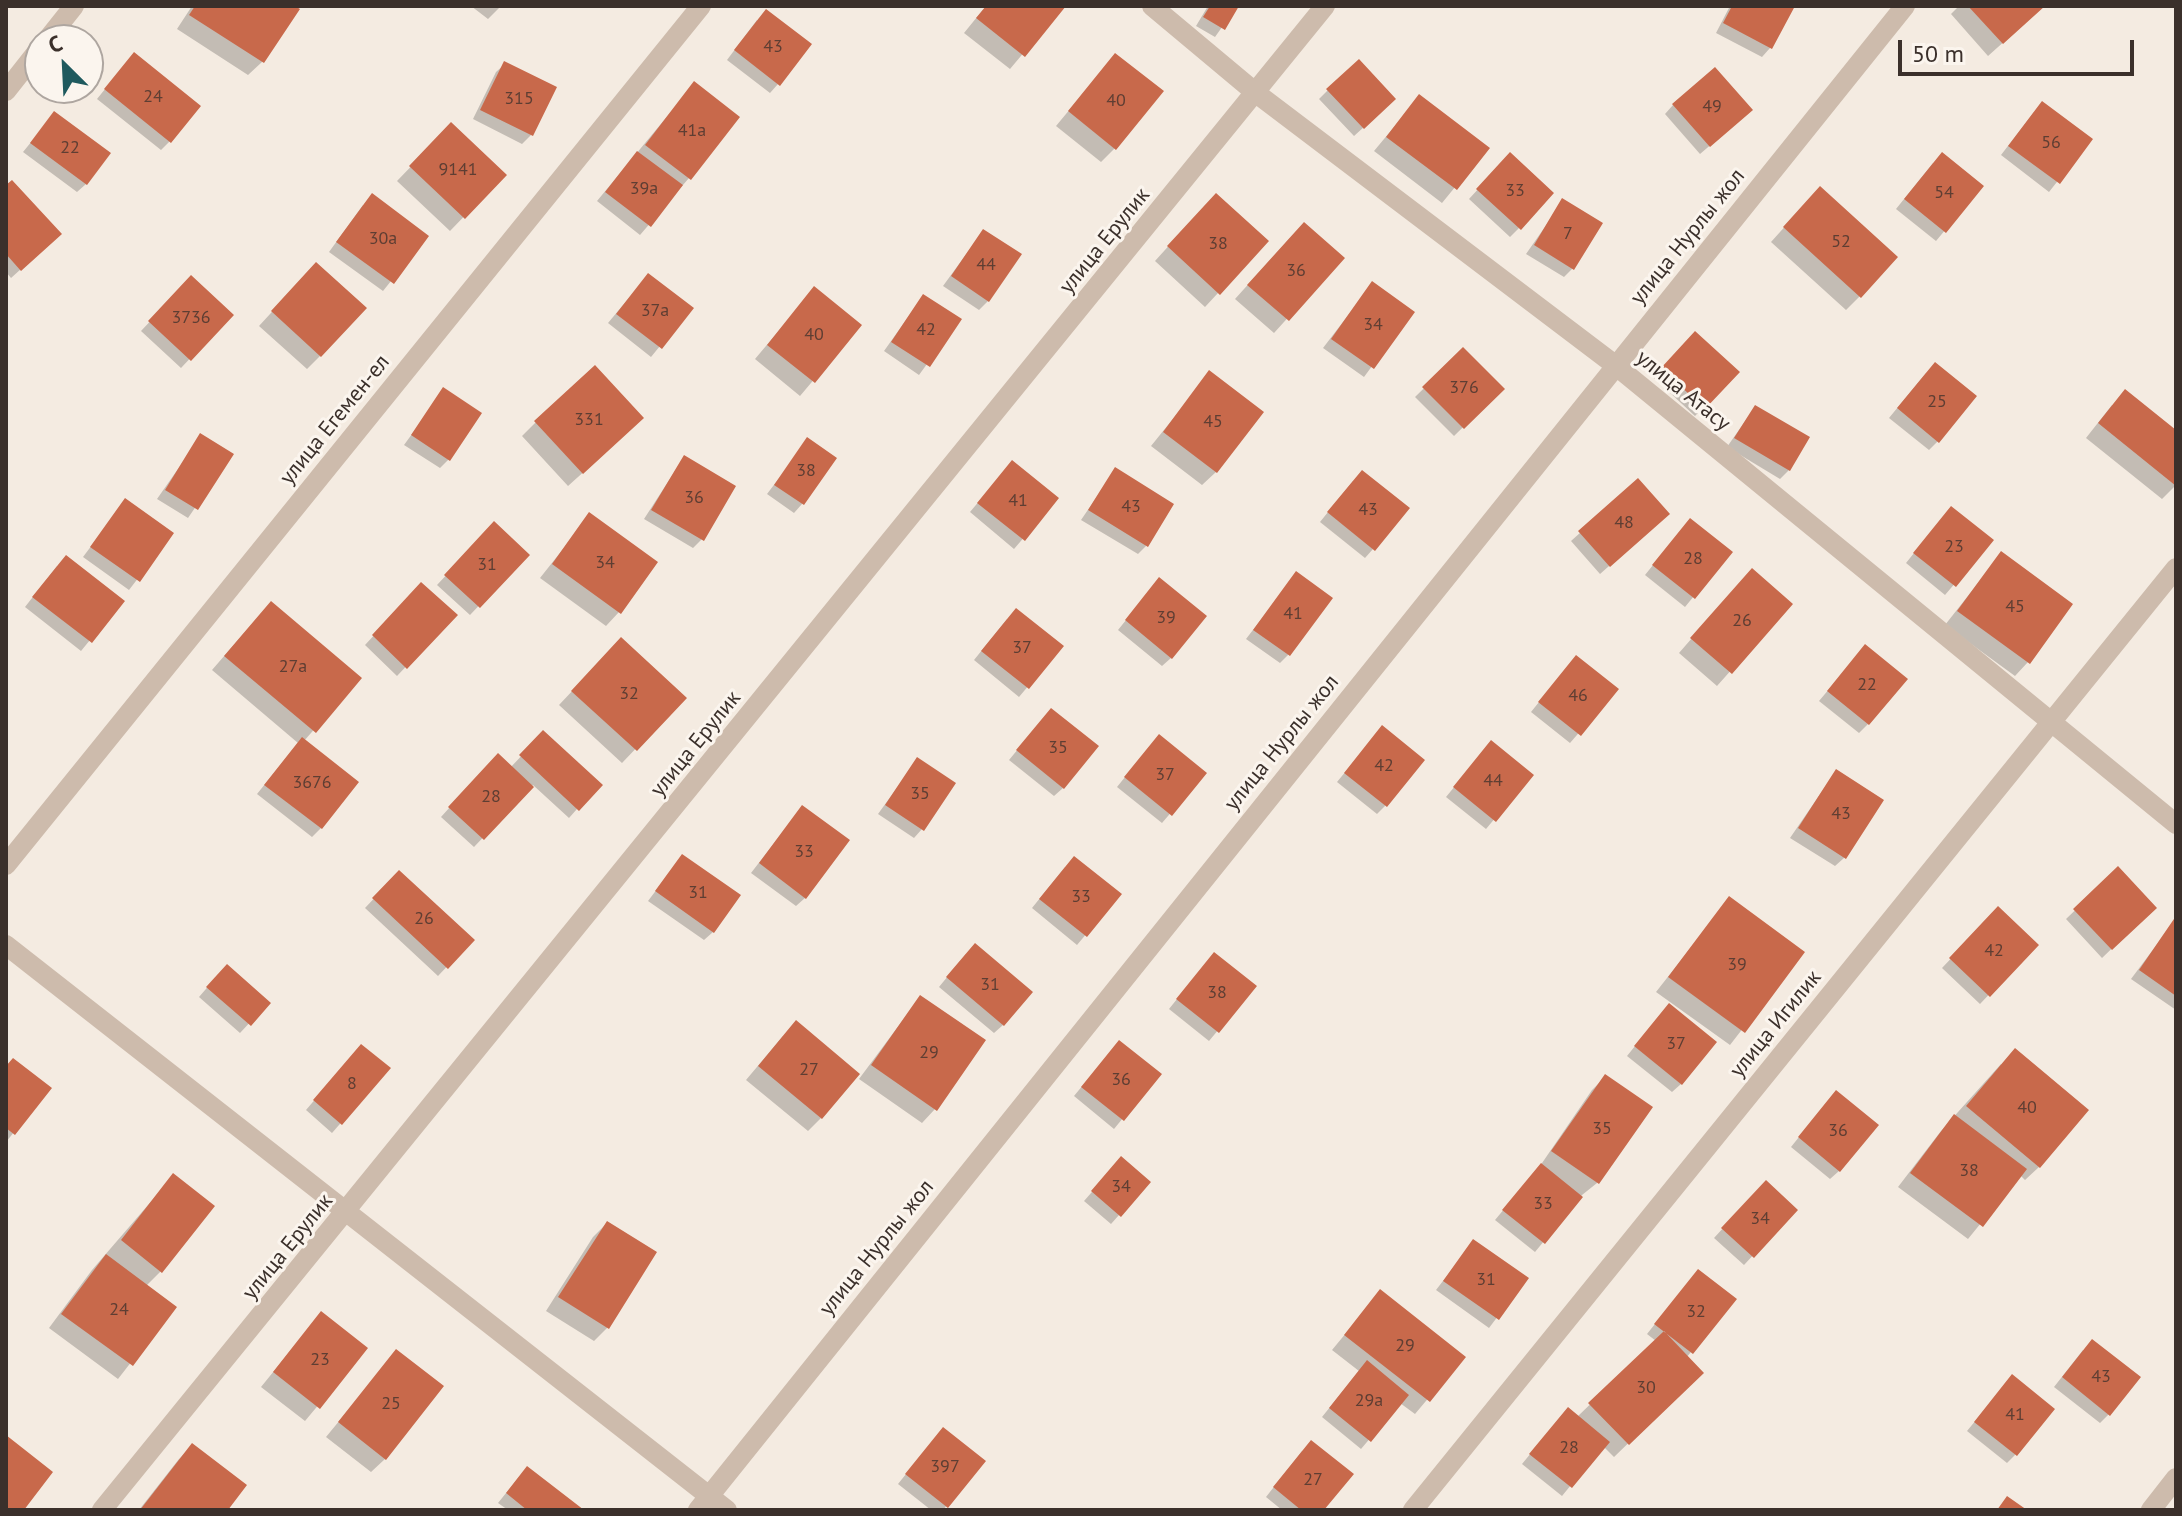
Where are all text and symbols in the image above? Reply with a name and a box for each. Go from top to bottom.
north arrow [24,24,104,104]
scale bar [1902,24,2138,74]
text: С [44,29,66,59]
house number: 43 [763,36,783,58]
text: 50 m [1912,38,1964,69]
house number: 24 [143,86,163,108]
house number: 315 [504,88,534,110]
house number: 40 [1106,90,1126,112]
house number: 49 [1702,96,1722,118]
house number: 41а [678,120,706,142]
house number: 56 [2041,132,2061,154]
house number: 22 [60,137,80,159]
house number: 9141 [438,159,478,181]
street label: улица Нурлы жол [1625,164,1751,310]
house number: 39а [630,178,658,200]
house number: 33 [1505,180,1525,202]
house number: 54 [1934,182,1954,204]
street label: улица Ерулик [1054,183,1156,299]
house number: 7 [1563,223,1573,245]
house number: 30а [369,228,397,250]
house number: 52 [1831,231,1851,253]
house number: 38 [1208,233,1228,255]
house number: 44 [976,254,996,276]
house number: 36 [1286,260,1306,282]
house number: 37а [641,300,669,322]
house number: 3736 [171,307,211,329]
house number: 34 [1363,314,1383,336]
house number: 42 [916,319,936,341]
house number: 40 [804,324,824,346]
street label: улица Атасу [1631,345,1735,437]
street label: улица Егемен-ел [275,350,395,490]
house number: 376 [1449,377,1479,399]
house number: 25 [1927,391,1947,413]
house number: 331 [574,409,604,431]
house number: 45 [1203,411,1223,433]
house number: 38 [796,460,816,482]
house number: 36 [684,487,704,509]
house number: 41 [1008,490,1028,512]
house number: 43 [1121,496,1141,518]
house number: 43 [1358,499,1378,521]
house number: 48 [1614,512,1634,534]
house number: 23 [1944,536,1964,558]
house number: 28 [1683,548,1703,570]
house number: 34 [595,552,615,574]
house number: 31 [477,554,497,576]
house number: 45 [2005,596,2025,618]
house number: 41 [1283,603,1303,625]
house number: 39 [1156,607,1176,629]
house number: 26 [1732,610,1752,632]
house number: 37 [1012,637,1032,659]
house number: 27а [279,656,307,678]
street label: улица Нурлы жол [1219,670,1345,816]
house number: 22 [1857,674,1877,696]
house number: 32 [619,683,639,705]
house number: 46 [1568,685,1588,707]
street label: улица Ерулик [645,686,747,802]
house number: 35 [1048,737,1068,759]
house number: 42 [1374,755,1394,777]
house number: 37 [1155,764,1175,786]
house number: 44 [1483,770,1503,792]
house number: 3676 [292,772,332,794]
house number: 35 [910,783,930,805]
house number: 28 [481,786,501,808]
house number: 43 [1831,803,1851,825]
house number: 33 [794,841,814,863]
house number: 31 [688,882,708,904]
house number: 33 [1071,886,1091,908]
house number: 26 [414,908,434,930]
house number: 42 [1984,940,2004,962]
house number: 39 [1727,954,1747,976]
street label: улица Игилик [1725,965,1827,1083]
house number: 31 [980,974,1000,996]
house number: 38 [1207,982,1227,1004]
house number: 37 [1666,1033,1686,1055]
house number: 29 [919,1042,939,1064]
house number: 27 [799,1059,819,1081]
house number: 36 [1111,1069,1131,1091]
house number: 8 [347,1073,357,1095]
house number: 40 [2017,1097,2037,1119]
house number: 35 [1592,1118,1612,1140]
house number: 36 [1828,1120,1848,1142]
house number: 38 [1959,1160,1979,1182]
street label: улица Нурлы жол [814,1175,940,1321]
house number: 34 [1111,1176,1131,1198]
street label: улица Ерулик [237,1189,339,1305]
house number: 33 [1533,1193,1553,1215]
house number: 34 [1750,1208,1770,1230]
house number: 31 [1476,1269,1496,1291]
house number: 24 [109,1299,129,1321]
house number: 32 [1686,1301,1706,1323]
house number: 29 [1395,1335,1415,1357]
house number: 23 [310,1349,330,1371]
house number: 43 [2091,1366,2111,1388]
house number: 30 [1636,1377,1656,1399]
house number: 29а [1355,1390,1383,1412]
house number: 25 [381,1393,401,1415]
house number: 41 [2005,1404,2025,1426]
house number: 28 [1559,1437,1579,1459]
house number: 397 [930,1456,960,1478]
house number: 27 [1303,1469,1323,1491]

